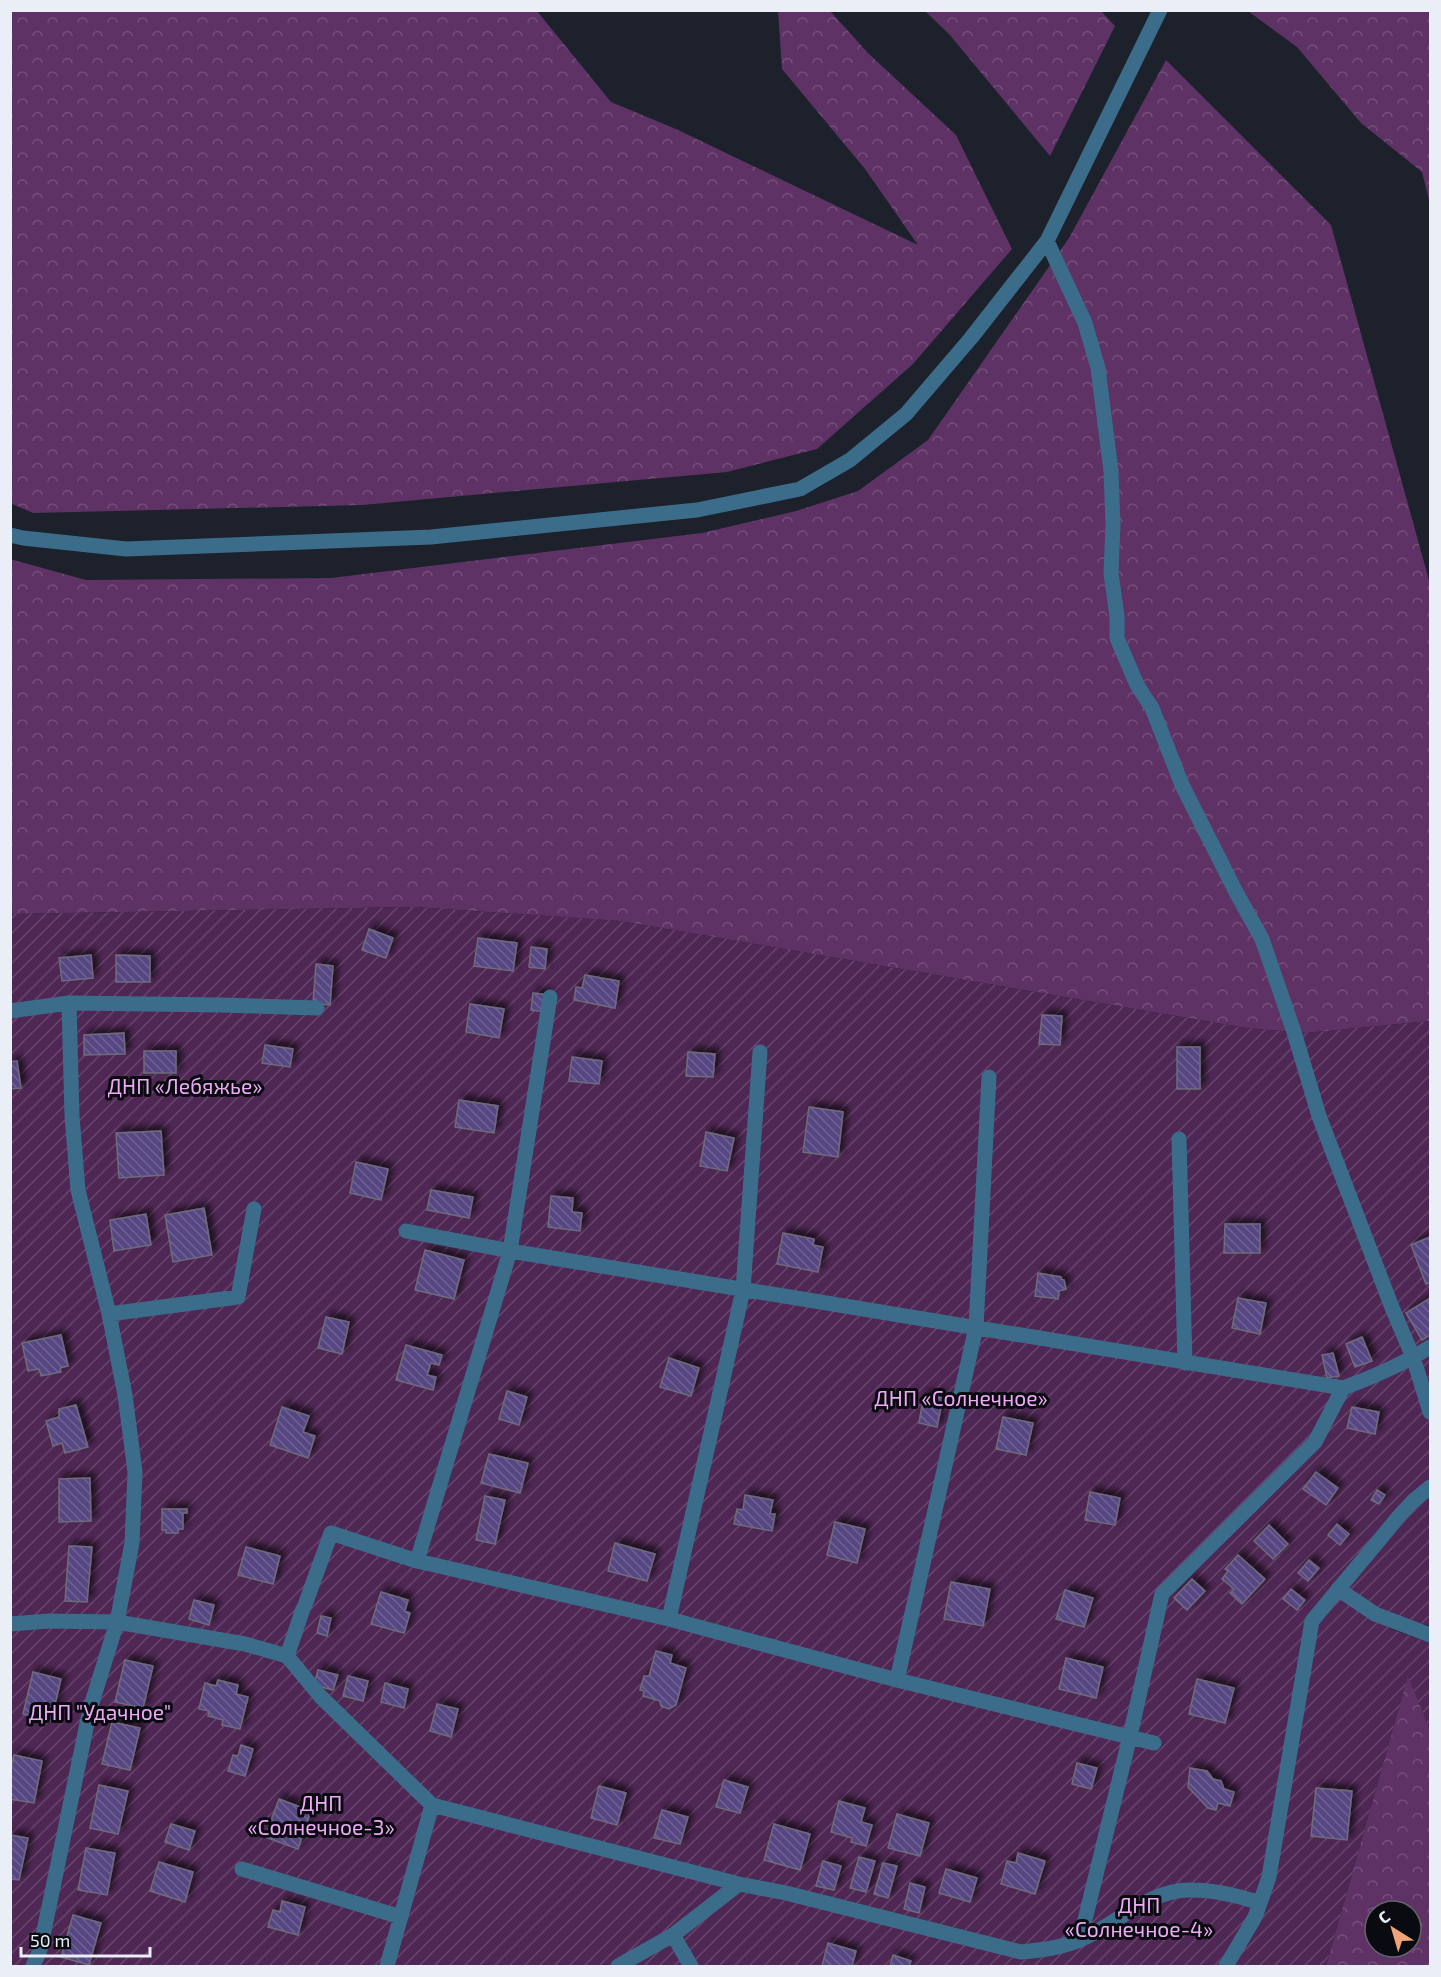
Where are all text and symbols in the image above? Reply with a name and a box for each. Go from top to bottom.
park label: ДНП «Лебяжье» [108,1073,262,1098]
park label: ДНП «Солнечное» [874,1385,1048,1410]
park label: ДНП "Удачное" [29,1699,171,1724]
park label: ДНП «Солнечное-3» [247,1790,395,1839]
park label: ДНП «Солнечное-4» [1065,1892,1213,1941]
north arrow [1363,1899,1423,1959]
text: С [1374,1906,1393,1927]
scale bar [21,1920,150,1958]
text: 50 m [30,1929,70,1951]

